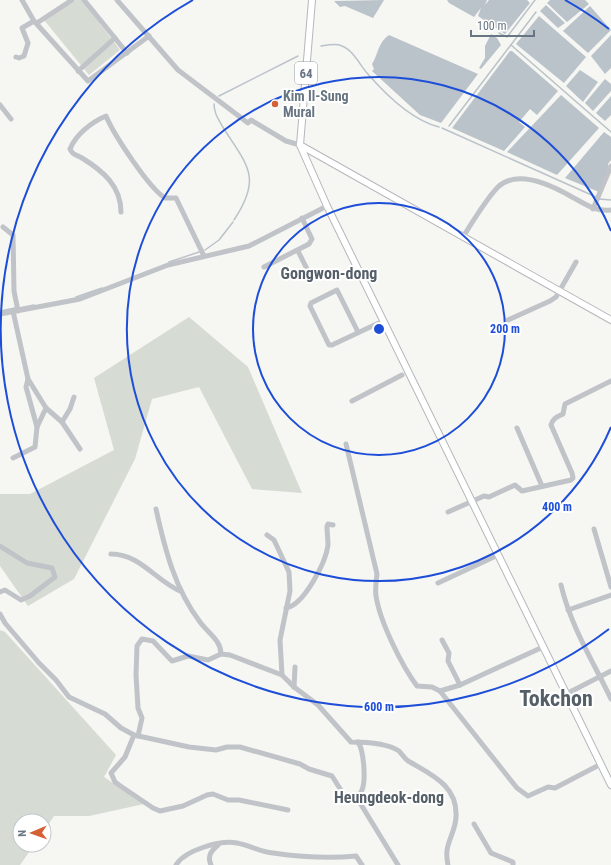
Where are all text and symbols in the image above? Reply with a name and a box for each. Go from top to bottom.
scale bar [471,12,534,38]
text: 100 m [477,19,507,33]
road number: 64 [295,62,317,84]
place label: Kim Il-Sung Mural [283,88,349,120]
marker: Kim Il-Sung Mural [270,99,280,109]
district label: Gongwon-dong [281,264,377,283]
centre of rings [372,322,386,336]
text: 200 m [490,322,520,336]
text: 400 m [542,500,572,514]
district label: Tokchon [519,686,593,711]
text: 600 m [364,700,394,714]
district label: Heungdeok-dong [334,788,444,807]
north arrow [12,813,52,853]
text: N [16,829,29,837]

